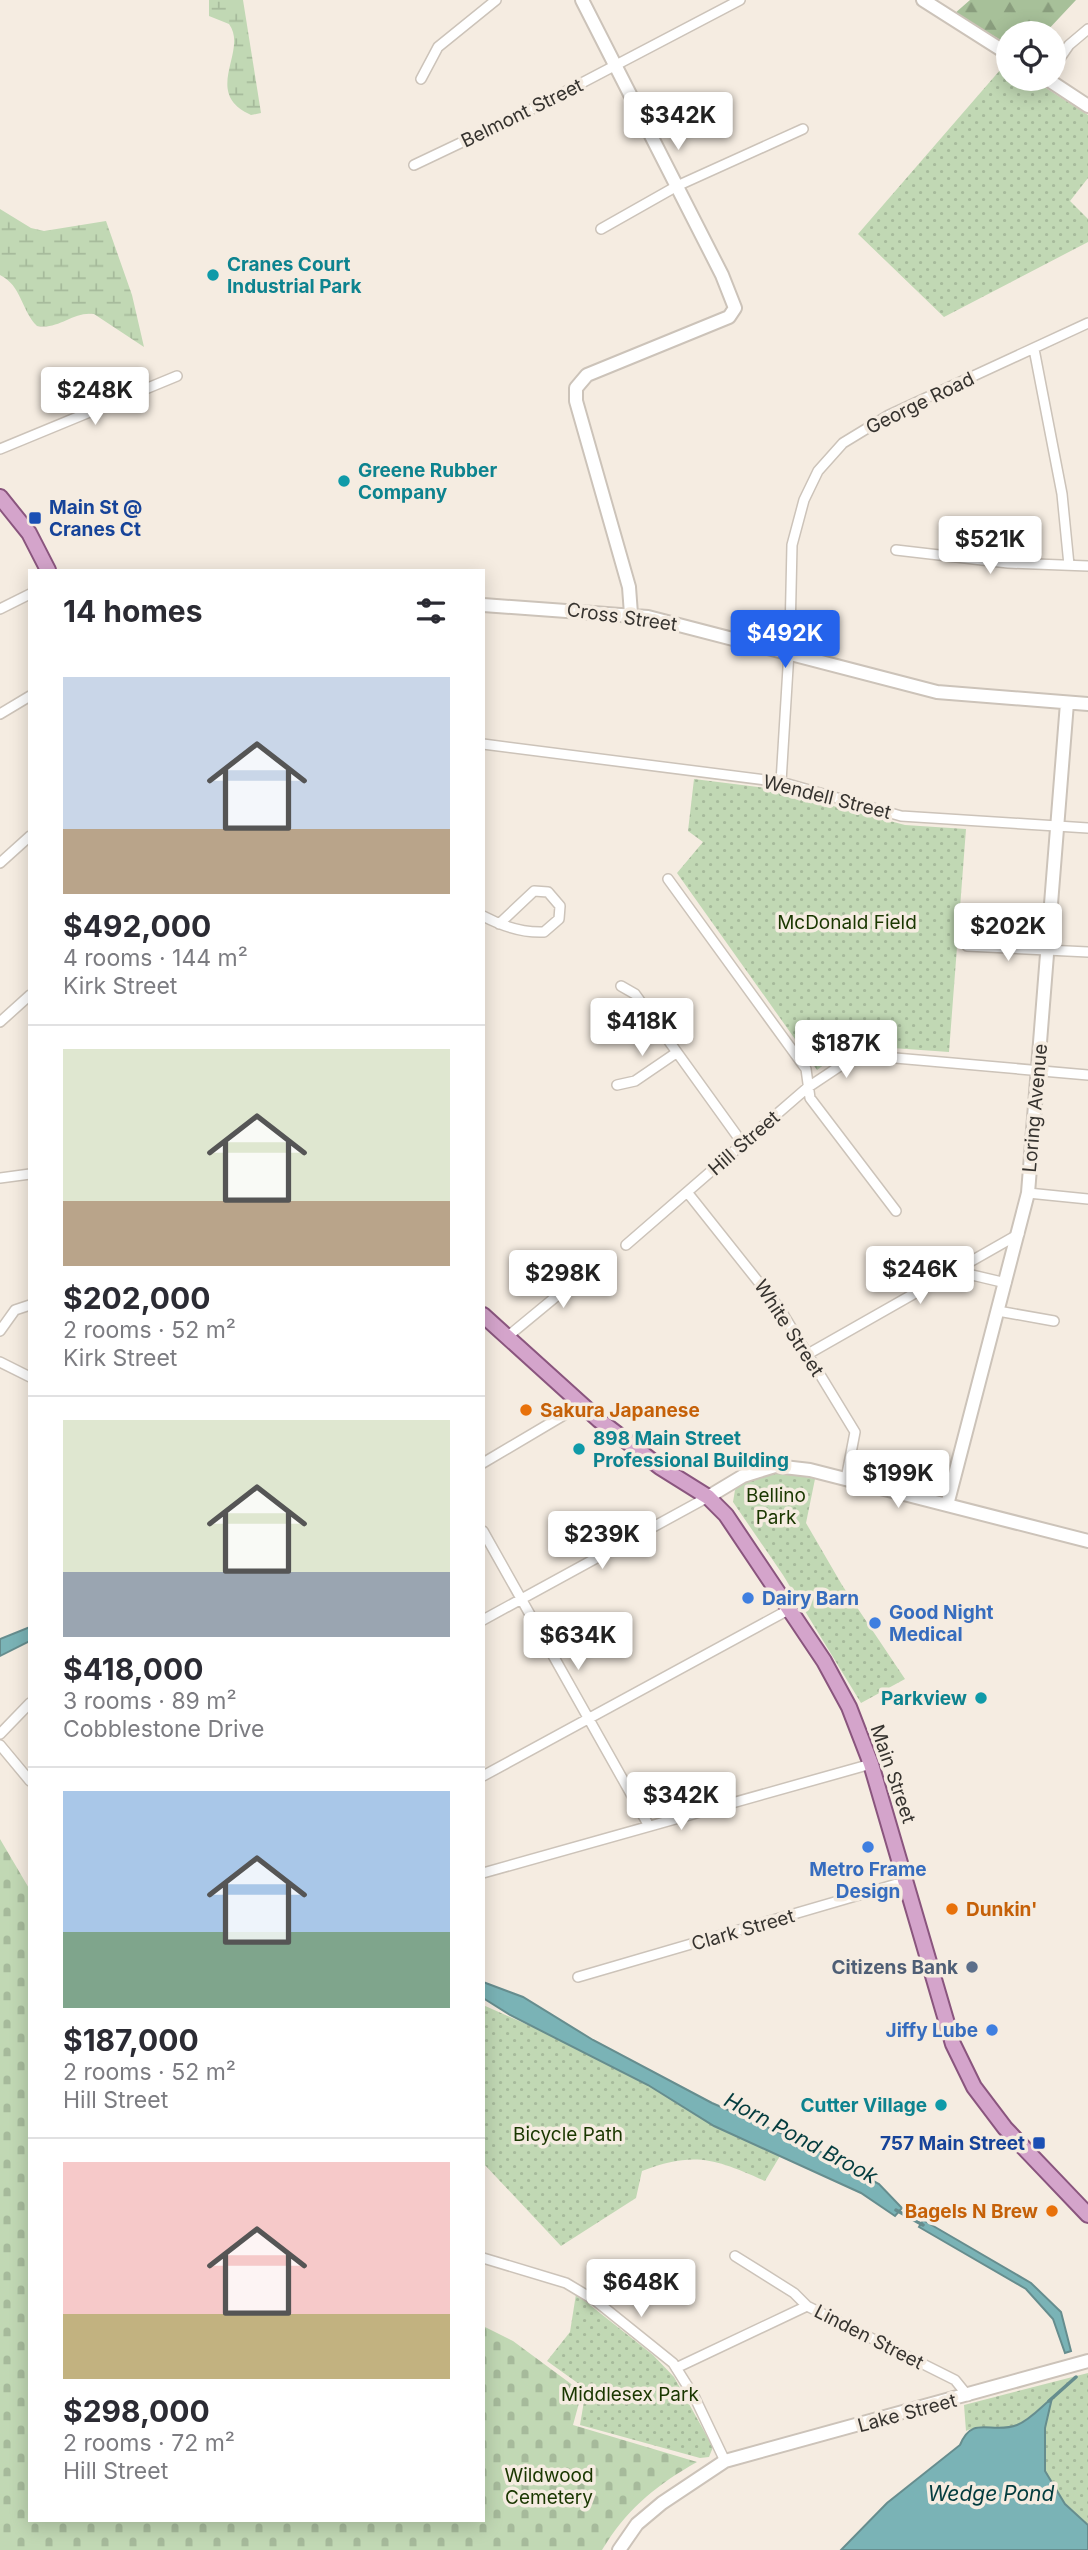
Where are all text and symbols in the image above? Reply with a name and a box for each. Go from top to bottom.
map controls [996,21,1066,91]
button: locate [996,21,1066,91]
street label: Belmont Street [457,74,587,152]
pin: $342K [629,92,727,152]
text: $342K [640,101,716,129]
place label: Cranes Court Industrial Park [227,253,361,298]
marker: Cranes Court Industrial Park [205,267,221,283]
street label: George Road [862,367,978,439]
pin: $248K [46,368,144,427]
text: $248K [57,376,133,404]
place label: Greene Rubber Company [358,459,497,504]
marker: Greene Rubber Company [336,473,352,489]
place label: Main St @ Cranes Ct [49,496,142,541]
marker: Main St @ Cranes Ct [27,510,43,526]
pin: $521K [941,516,1039,576]
text: $521K [955,525,1025,553]
icon: filters [412,592,450,630]
text: 14 homes [63,593,202,629]
street label: Cross Street [565,598,679,636]
pin: $492K [736,610,834,670]
text: $492K [747,619,823,647]
icon: home [194,723,320,849]
street label: Wendell Street [761,770,893,824]
pin: $202K [959,904,1057,963]
text: $492,000 [63,908,211,944]
park label: McDonald Field [777,911,917,934]
text: $202K [970,912,1046,940]
text: 4 rooms · 144 m² [63,944,248,972]
text: Kirk Street [63,972,177,1000]
pin: $418K [593,998,691,1058]
text: $418K [606,1007,678,1035]
pin: $187K [797,1020,895,1080]
text: $187K [811,1029,881,1057]
street label: Loring Avenue [1018,1043,1052,1173]
icon: home [194,1095,320,1221]
street label: Hill Street [704,1106,784,1180]
pin: $246K [871,1246,969,1306]
pin: $298K [514,1250,612,1310]
text: $246K [882,1255,958,1283]
text: $298K [525,1259,601,1287]
street label: White Street [749,1275,829,1381]
text: $202,000 [63,1280,211,1316]
text: 2 rooms · 52 m² [63,1316,236,1344]
text: Kirk Street [63,1344,177,1372]
place label: Sakura Japanese [540,1399,700,1422]
marker: Sakura Japanese [518,1402,534,1418]
place label: 898 Main Street Professional Building [593,1427,789,1472]
marker: 898 Main Street Professional Building [571,1441,587,1457]
pin: $199K [849,1450,947,1510]
text: $199K [862,1459,934,1487]
icon: home [194,1466,320,1592]
park label: Bellino Park [746,1484,806,1529]
pin: $239K [553,1512,651,1571]
text: $239K [564,1520,640,1548]
place label: Dairy Barn [762,1587,859,1610]
marker: Dairy Barn [740,1590,756,1606]
place label: Good Night Medical [889,1601,994,1646]
pin: $634K [529,1612,627,1672]
marker: Good Night Medical [867,1615,883,1631]
text: $634K [540,1621,616,1649]
text: $418,000 [63,1651,203,1687]
text: 3 rooms · 89 m² [63,1687,237,1715]
place label: Parkview [881,1687,967,1710]
marker: Parkview [973,1690,989,1706]
text: Cobblestone Drive [63,1715,265,1743]
street label: Main Street [865,1722,921,1826]
pin: $342K [632,1772,730,1832]
text: $342K [643,1781,719,1809]
icon: home [194,1837,320,1963]
marker: Metro Frame Design [860,1839,876,1855]
place label: Metro Frame Design [809,1858,927,1903]
place label: Dunkin' [966,1898,1037,1921]
marker: Dunkin' [944,1901,960,1917]
street label: Clark Street [689,1904,797,1956]
place label: Citizens Bank [831,1956,958,1979]
marker: Citizens Bank [964,1959,980,1975]
place label: Jiffy Lube [886,2019,978,2042]
text: $187,000 [63,2022,199,2058]
marker: Jiffy Lube [984,2022,1000,2038]
text: 2 rooms · 52 m² [63,2058,236,2086]
text: Hill Street [63,2086,168,2114]
water label: Horn Pond Brook [720,2087,882,2189]
place label: Cutter Village [801,2094,927,2117]
marker: Cutter Village [933,2097,949,2113]
park label: Bicycle Path [513,2123,623,2146]
place label: 757 Main Street [880,2132,1025,2155]
marker: 757 Main Street [1031,2135,1047,2151]
place label: Bagels N Brew [905,2200,1038,2223]
marker: Bagels N Brew [1044,2203,1060,2219]
icon: home [194,2208,320,2334]
pin: $648K [592,2260,690,2319]
text: $648K [602,2268,680,2296]
street label: Linden Street [811,2300,927,2374]
park label: Middlesex Park [561,2383,699,2406]
street label: Lake Street [855,2389,959,2437]
text: $298,000 [63,2393,210,2429]
text: 2 rooms · 72 m² [63,2429,235,2457]
text: Hill Street [63,2457,168,2485]
park label: Wildwood Cemetery [504,2464,594,2509]
water label: Wedge Pond [928,2481,1054,2506]

